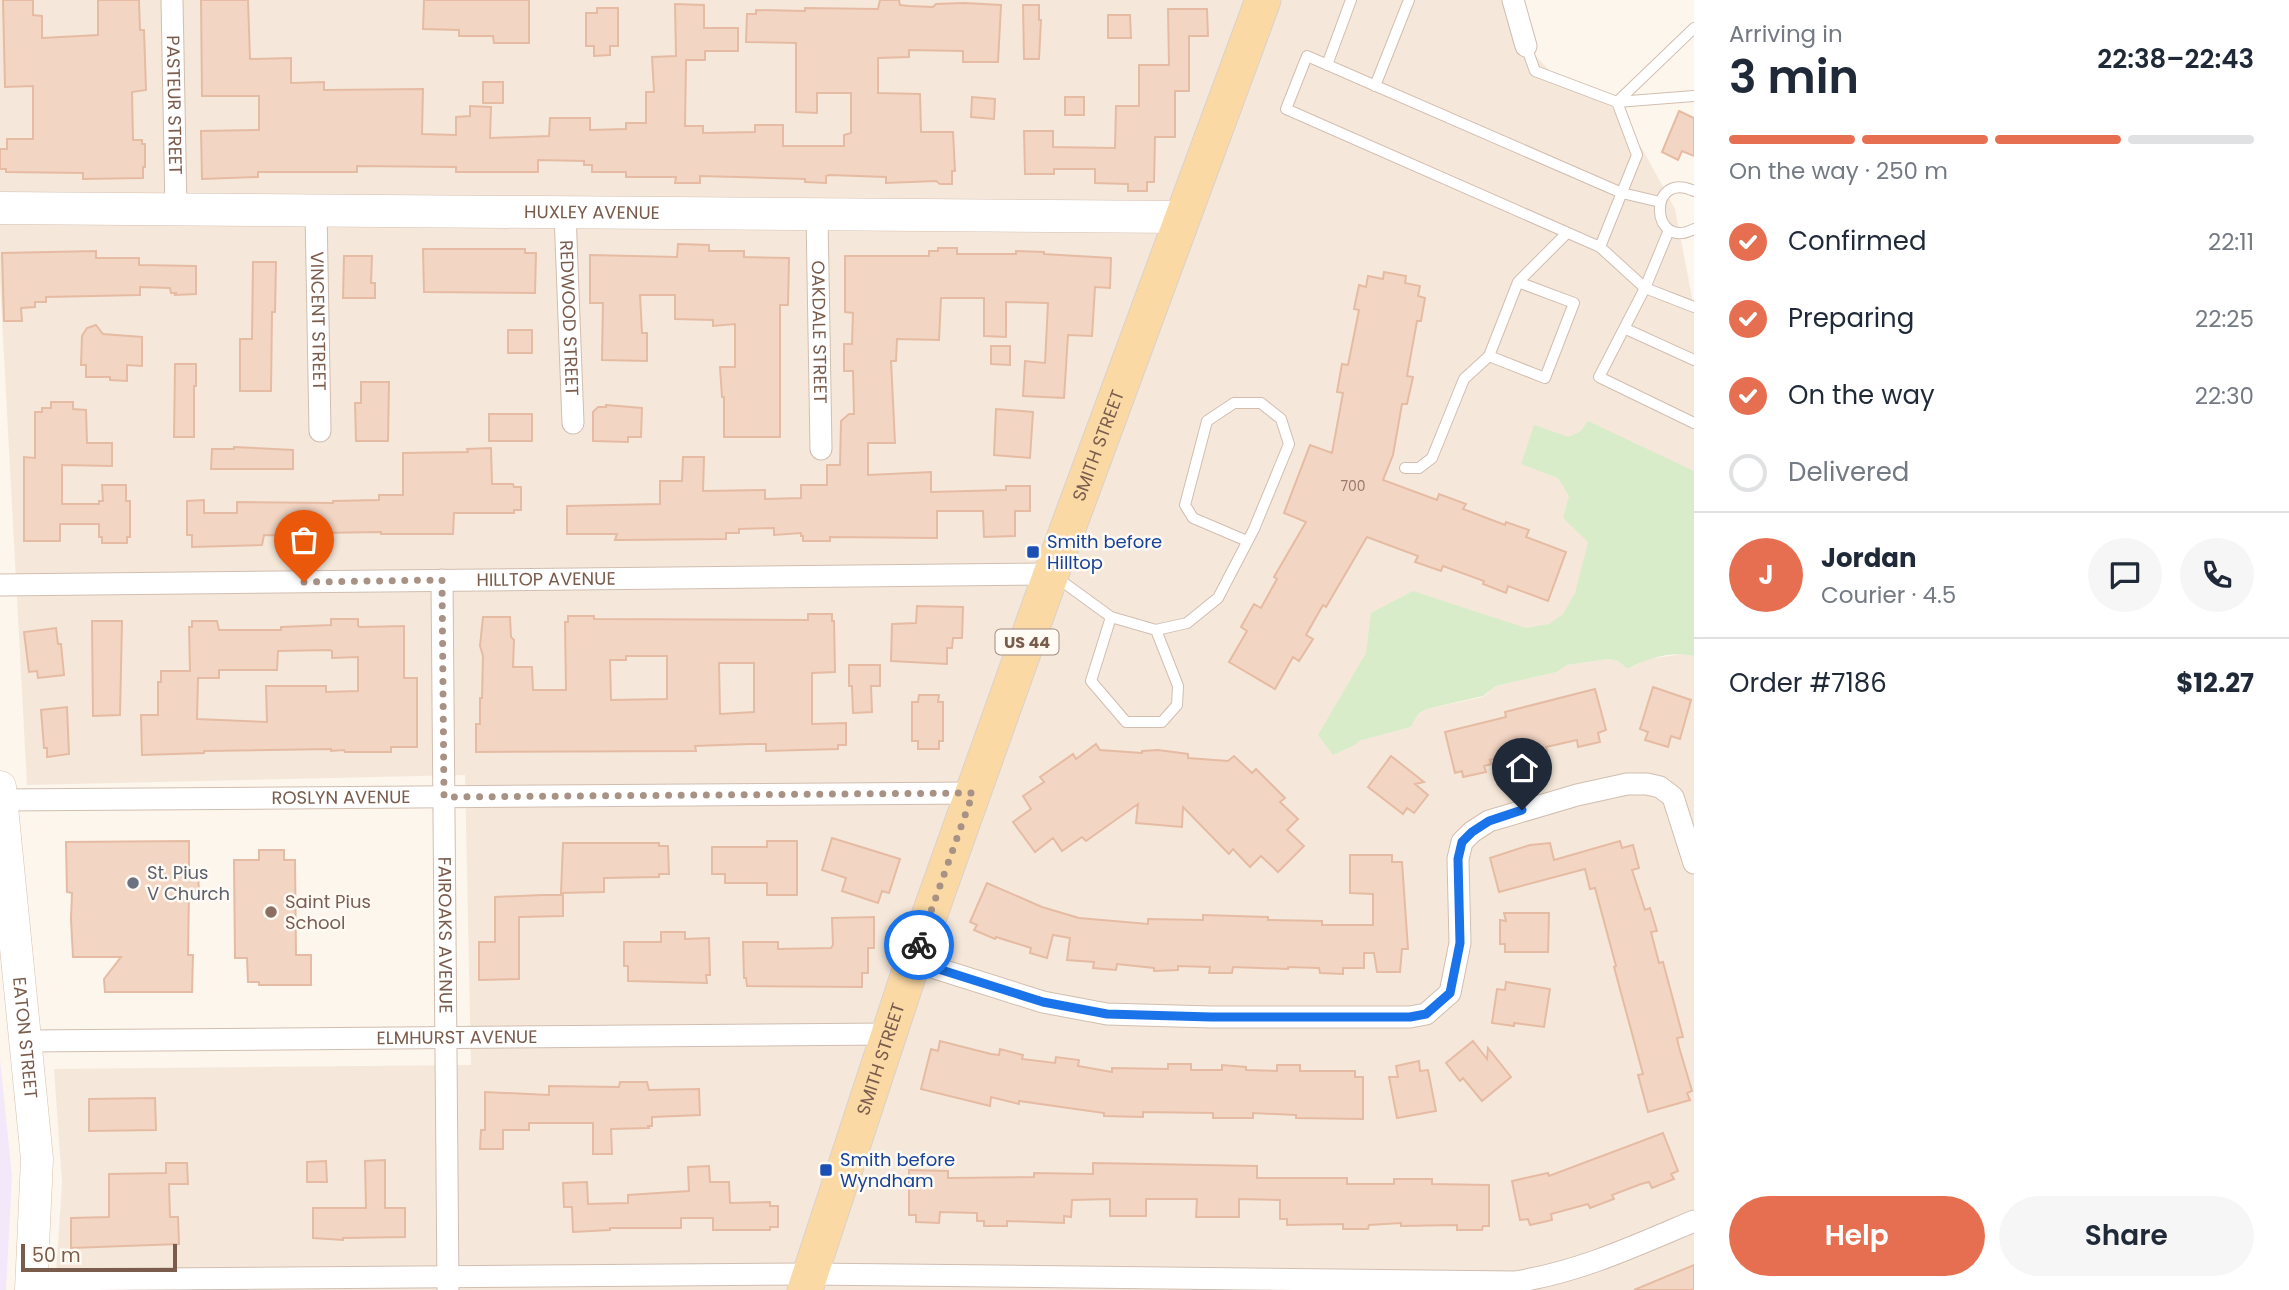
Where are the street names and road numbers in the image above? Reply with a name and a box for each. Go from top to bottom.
street label: PASTEUR STREET [161,35,188,175]
street label: HUXLEY AVENUE [524,199,660,225]
street label: REDWOOD STREET [554,240,585,397]
street label: VINCENT STREET [305,251,332,391]
street label: OAKDALE STREET [806,260,833,404]
street label: SMITH STREET [1066,386,1130,505]
street label: HILLTOP AVENUE [476,566,616,592]
road number: US 44 [996,629,1058,654]
street label: ROSLYN AVENUE [271,784,411,810]
street label: FAIROAKS AVENUE [432,857,459,1013]
street label: EATON STREET [7,976,44,1100]
street label: SMITH STREET [850,999,911,1118]
street label: ELMHURST AVENUE [376,1024,537,1050]

